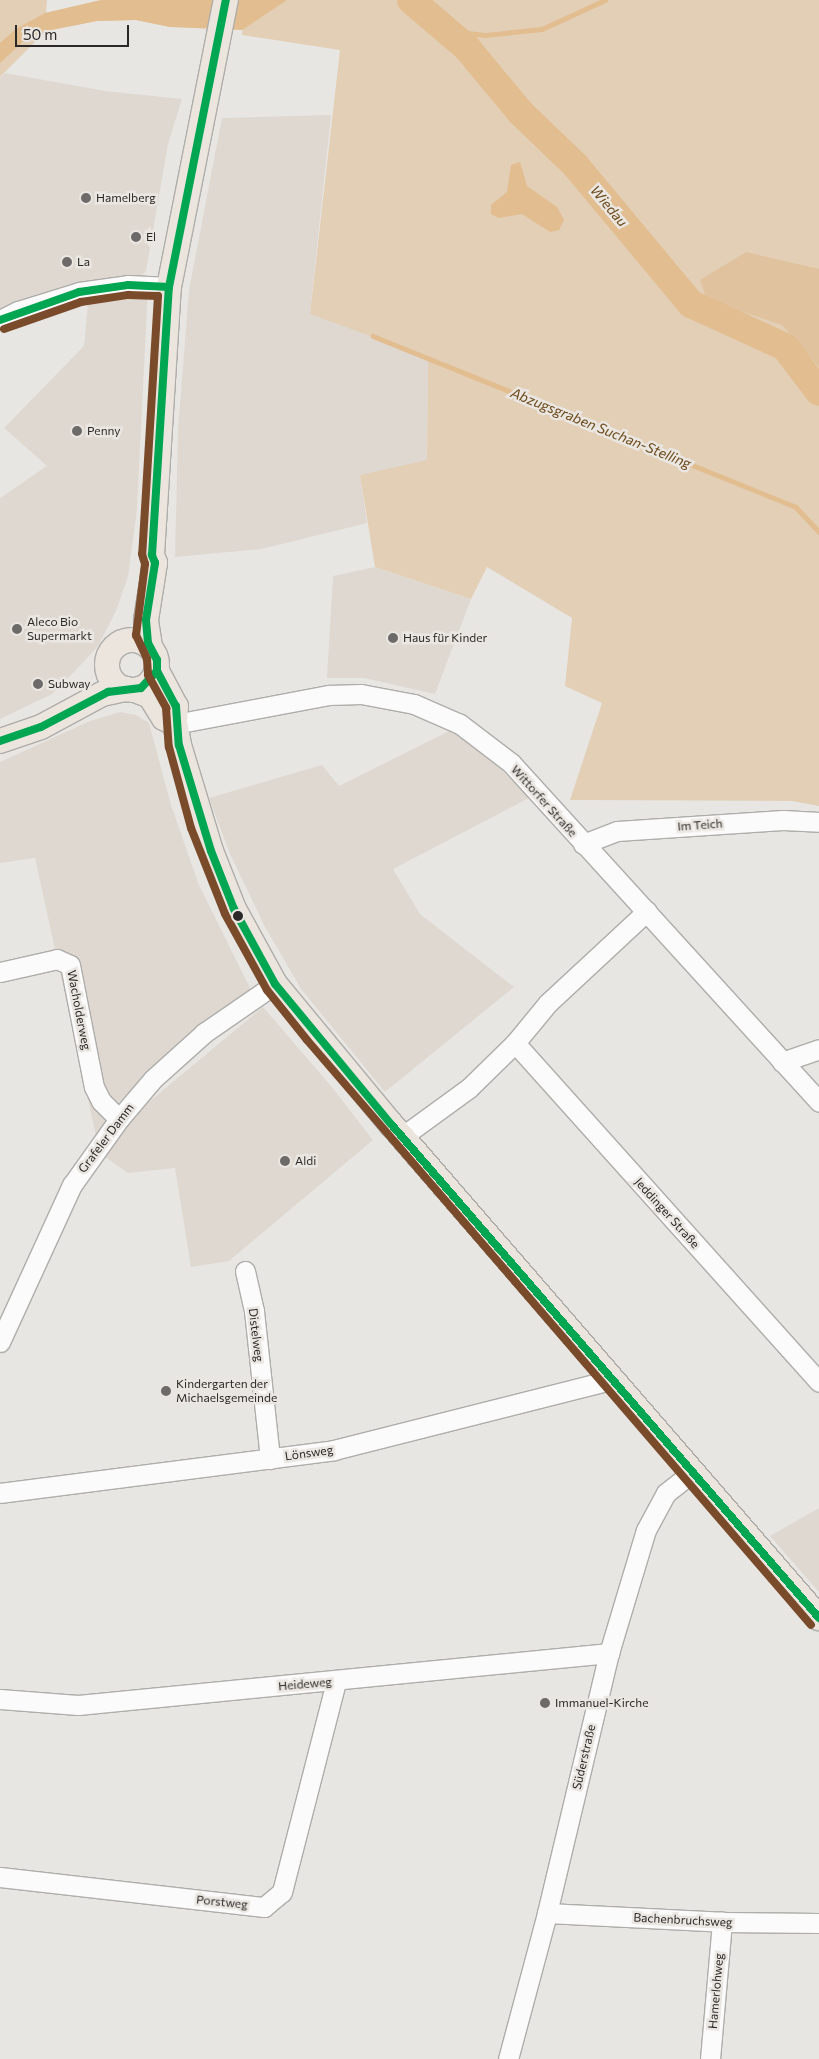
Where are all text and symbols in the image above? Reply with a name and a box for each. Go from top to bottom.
scale bar [18,15,131,47]
text: 50 m [23,25,57,43]
water label: Wiedau [587,182,631,230]
place label: Hamelberg [96,191,156,205]
marker: Hamelberg [80,192,92,204]
place label: El [146,230,156,244]
marker: El [130,231,142,243]
place label: La [77,255,90,269]
marker: La [61,256,73,268]
water label: Abzugsgraben Suchan-Stelling [508,384,694,472]
place label: Penny [87,424,120,438]
marker: Penny [71,425,83,437]
place label: Aleco Bio Supermarkt [27,615,92,643]
marker: Aleco Bio Supermarkt [11,623,23,635]
place label: Haus für Kinder [403,631,487,645]
marker: Haus für Kinder [387,632,399,644]
place label: Subway [48,677,91,691]
marker: Subway [32,678,44,690]
street label: Wittorfer Straße [508,762,580,840]
street label: Im Teich [677,816,723,834]
unlabelled marker [233,911,243,921]
street label: Wacholderweg [64,969,94,1051]
street label: Grafeler Damm [75,1101,137,1175]
place label: Aldi [295,1154,316,1168]
marker: Aldi [279,1155,291,1167]
street label: Jeddinger Straße [632,1175,702,1251]
street label: Distelweg [246,1307,266,1363]
place label: Kindergarten der Michaelsgemeinde [176,1377,277,1405]
marker: Kindergarten der Michaelsgemeinde [160,1385,172,1397]
street label: Lönsweg [284,1442,334,1464]
street label: Heideweg [278,1674,332,1694]
place label: Immanuel-Kirche [555,1696,648,1710]
marker: Immanuel-Kirche [539,1697,551,1709]
street label: Süderstraße [570,1723,598,1791]
street label: Porstweg [196,1892,248,1912]
street label: Bachenbruchsweg [633,1910,733,1930]
street label: Hamerlohweg [706,1952,726,2030]

